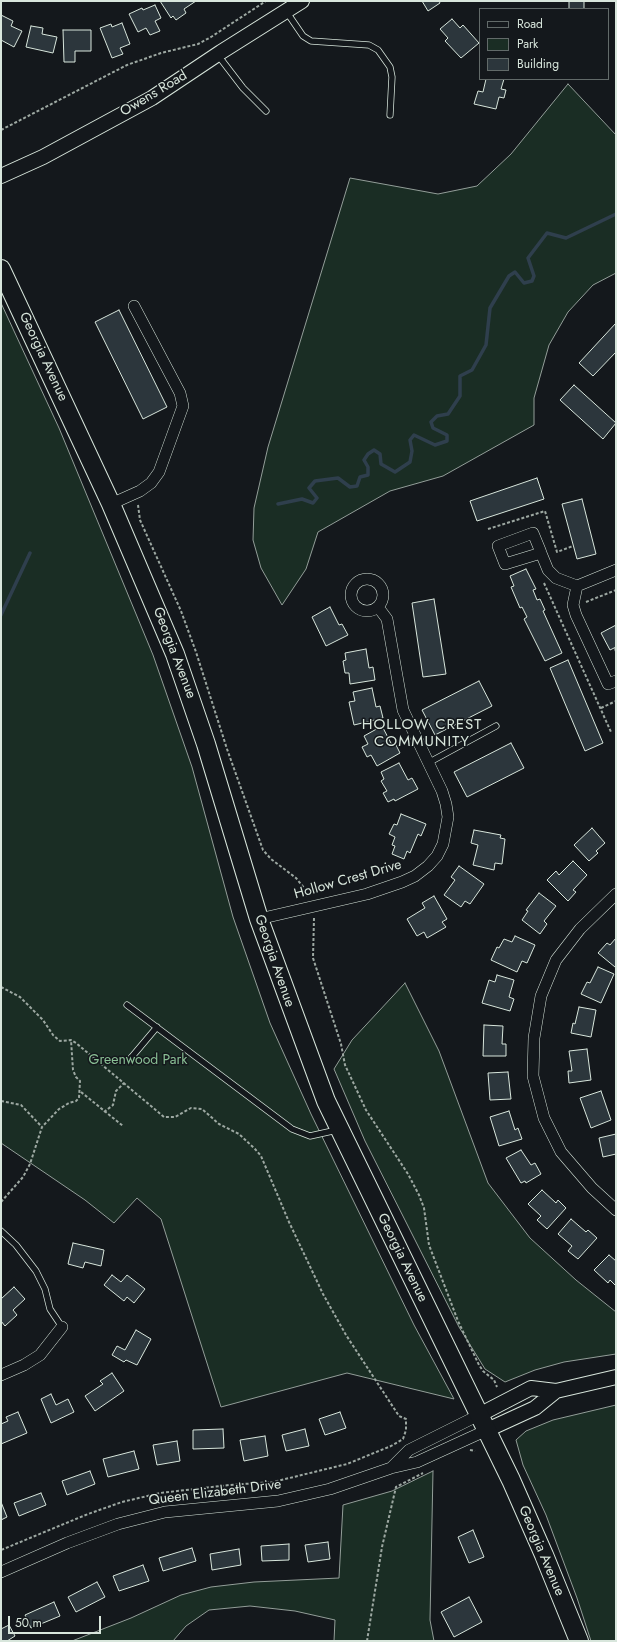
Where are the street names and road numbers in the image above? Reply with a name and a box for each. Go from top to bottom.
street label: Owens Road [117,67,191,121]
street label: Georgia Avenue [15,310,71,404]
street label: Georgia Avenue [149,605,199,701]
street label: Hollow Crest Drive [292,857,404,903]
street label: Georgia Avenue [250,913,298,1009]
street label: Georgia Avenue [373,1211,431,1305]
street label: Queen Elizabeth Drive [148,1477,282,1509]
street label: Georgia Avenue [514,1503,568,1599]

